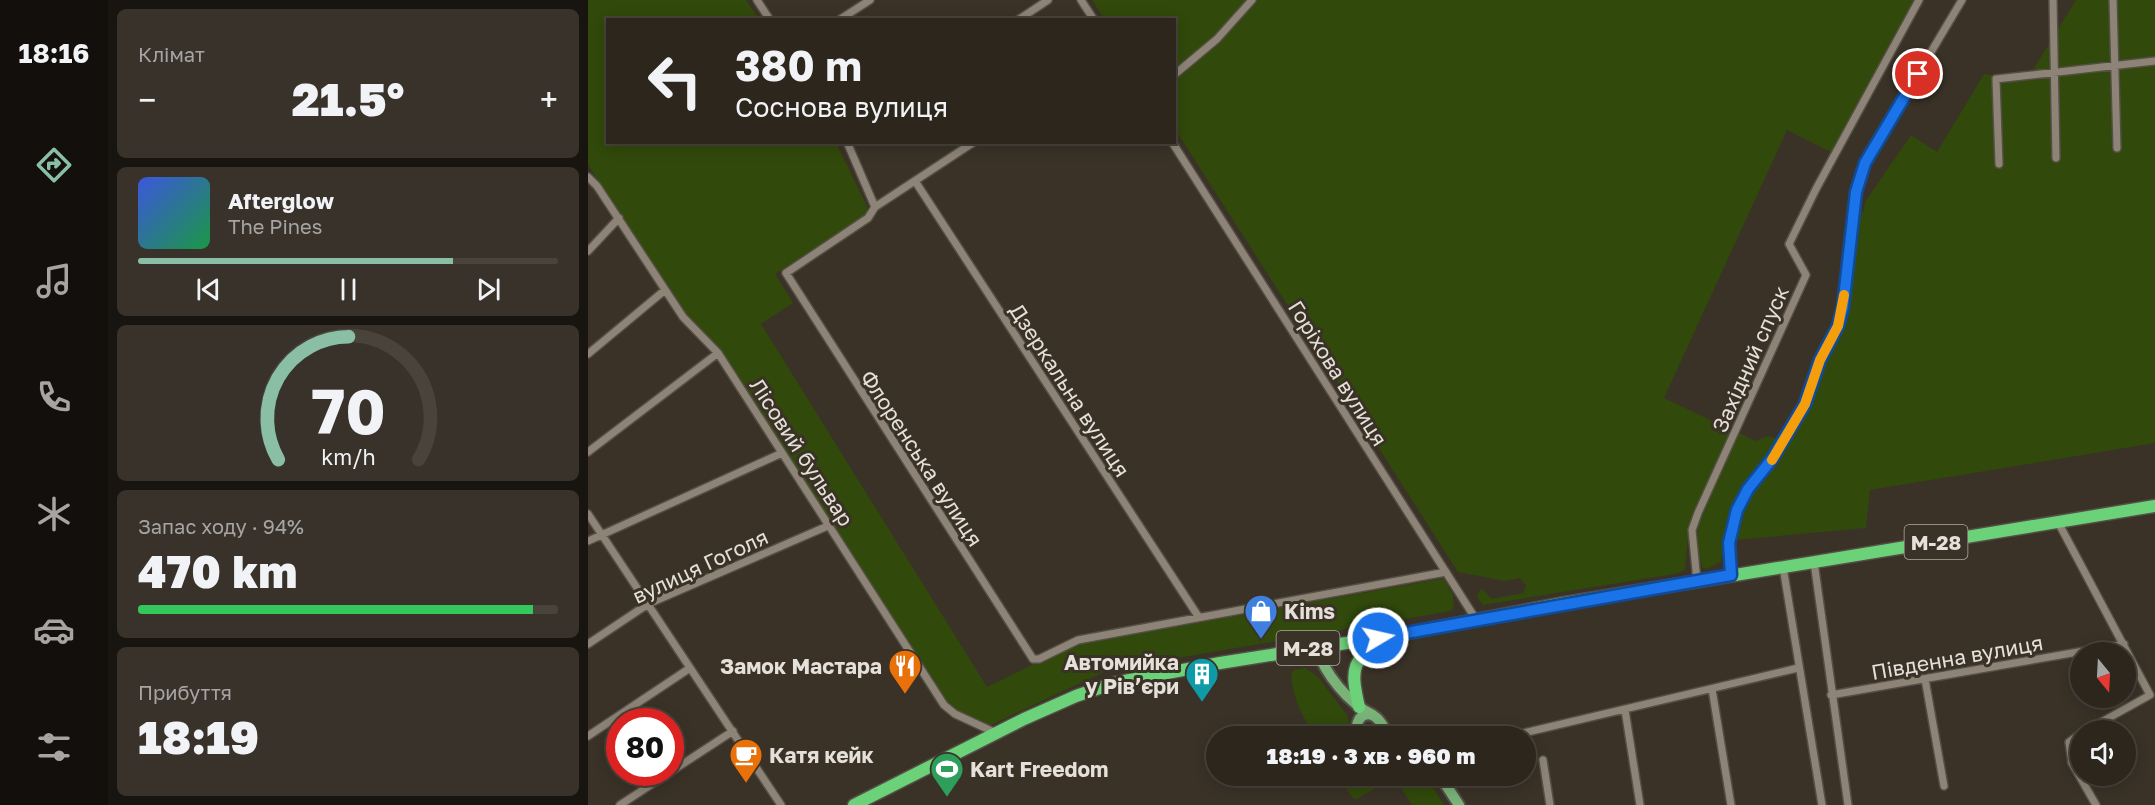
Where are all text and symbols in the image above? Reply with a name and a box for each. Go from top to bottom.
text: 18:16 [19,37,89,69]
text: 380 m [735,40,862,90]
text: Клімат [138,42,205,66]
icon: left [636,42,714,120]
pin [1892,48,1943,99]
icon: arrive [1901,57,1934,90]
text: 21.5° [292,72,404,126]
text: − [138,80,156,119]
text: + [540,80,558,119]
text: Соснова вулиця [735,91,948,123]
icon: directions [33,144,75,186]
text: Afterglow [228,187,334,214]
text: The Pines [228,214,322,238]
icon: music [33,260,75,302]
icon: previous [192,273,225,306]
icon: pause [332,273,365,306]
icon: next [472,273,505,306]
street label: Західний спуск [1706,282,1794,436]
street label: Горіхова вулиця [1283,296,1393,450]
street label: Дзеркальна вулиця [1004,299,1136,481]
street label: Флоренська вулиця [855,365,989,551]
text: 70 [311,373,385,448]
street label: Лісовий бульвар [745,373,859,531]
icon: phone [33,376,75,418]
text: km/h [321,444,375,470]
icon: climate [33,493,75,535]
text: Запас ходу · 94% [138,514,304,538]
street label: вулиця Гоголя [628,523,772,609]
road number: М-28 [1904,525,1968,559]
text: 470 km [138,544,297,598]
shop icon: Kims [1243,593,1279,640]
place label: Kims [1284,598,1335,624]
position arrow [1346,606,1410,670]
icon: car [33,609,75,651]
street label: Південна вулиця [1869,629,2045,685]
road number: М-28 [1276,631,1340,665]
north arrow [2070,642,2136,708]
map controls [2070,642,2136,786]
restaurant icon: Замок Мастара [887,648,923,695]
place label: Автомийка у Рівʼєри [1064,649,1179,699]
place label: Замок Мастара [720,653,882,679]
building icon: Автомийка у Рівʼєри [1184,656,1220,703]
text: Прибуття [138,680,232,704]
speed limit sign: 80 [606,708,684,786]
text: 18:19 [138,710,259,764]
button: sound [2070,720,2136,786]
icon: filters [33,726,75,768]
cafe icon: Катя кейк [728,737,764,784]
place label: Катя кейк [769,742,874,768]
text: 18:19 · 3 хв · 960 m [1267,742,1475,769]
sports icon: Kart Freedom [929,751,965,798]
place label: Kart Freedom [970,756,1109,782]

